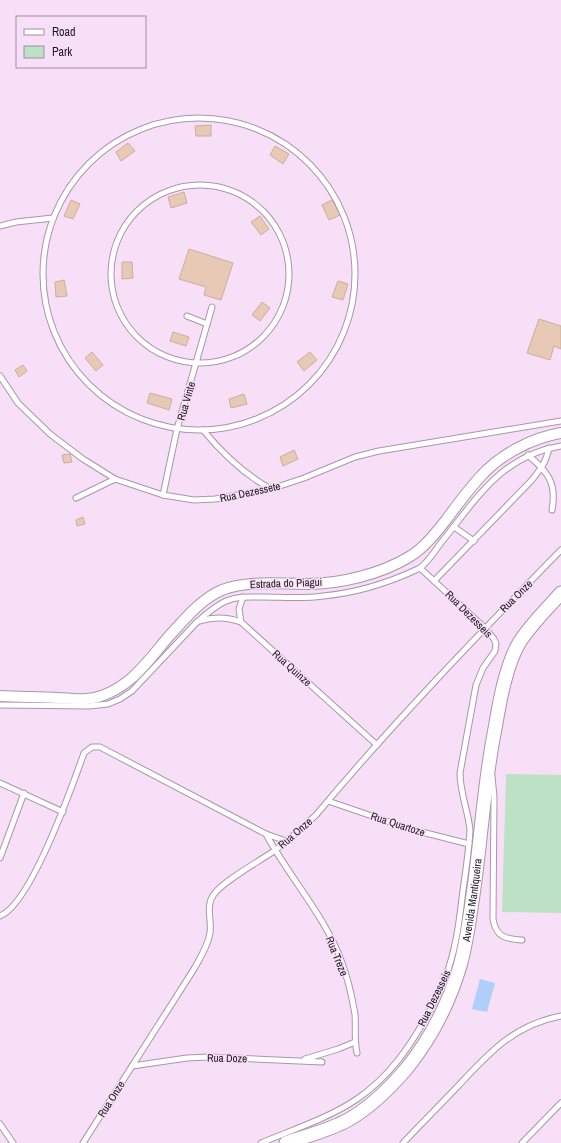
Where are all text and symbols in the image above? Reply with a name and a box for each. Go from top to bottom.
legend [16,16,146,68]
text: Road [52,24,76,40]
text: Park [52,44,72,60]
street label: Rua Vinte [174,380,198,422]
street label: Rua Dezessete [218,479,282,505]
street label: Estrada do Piagui [250,575,322,591]
street label: Rua Onze [497,577,535,615]
street label: Rua Dezesseis [442,587,496,641]
street label: Rua Quinze [269,647,315,689]
street label: Rua Quartoze [369,809,427,839]
street label: Rua Onze [275,814,315,852]
street label: Avenida Mantiqueira [459,858,485,944]
street label: Rua Treze [323,934,351,978]
street label: Rua Dezesseis [414,967,454,1029]
street label: Rua Doze [207,1051,247,1065]
street label: Rua Onze [94,1078,128,1120]

